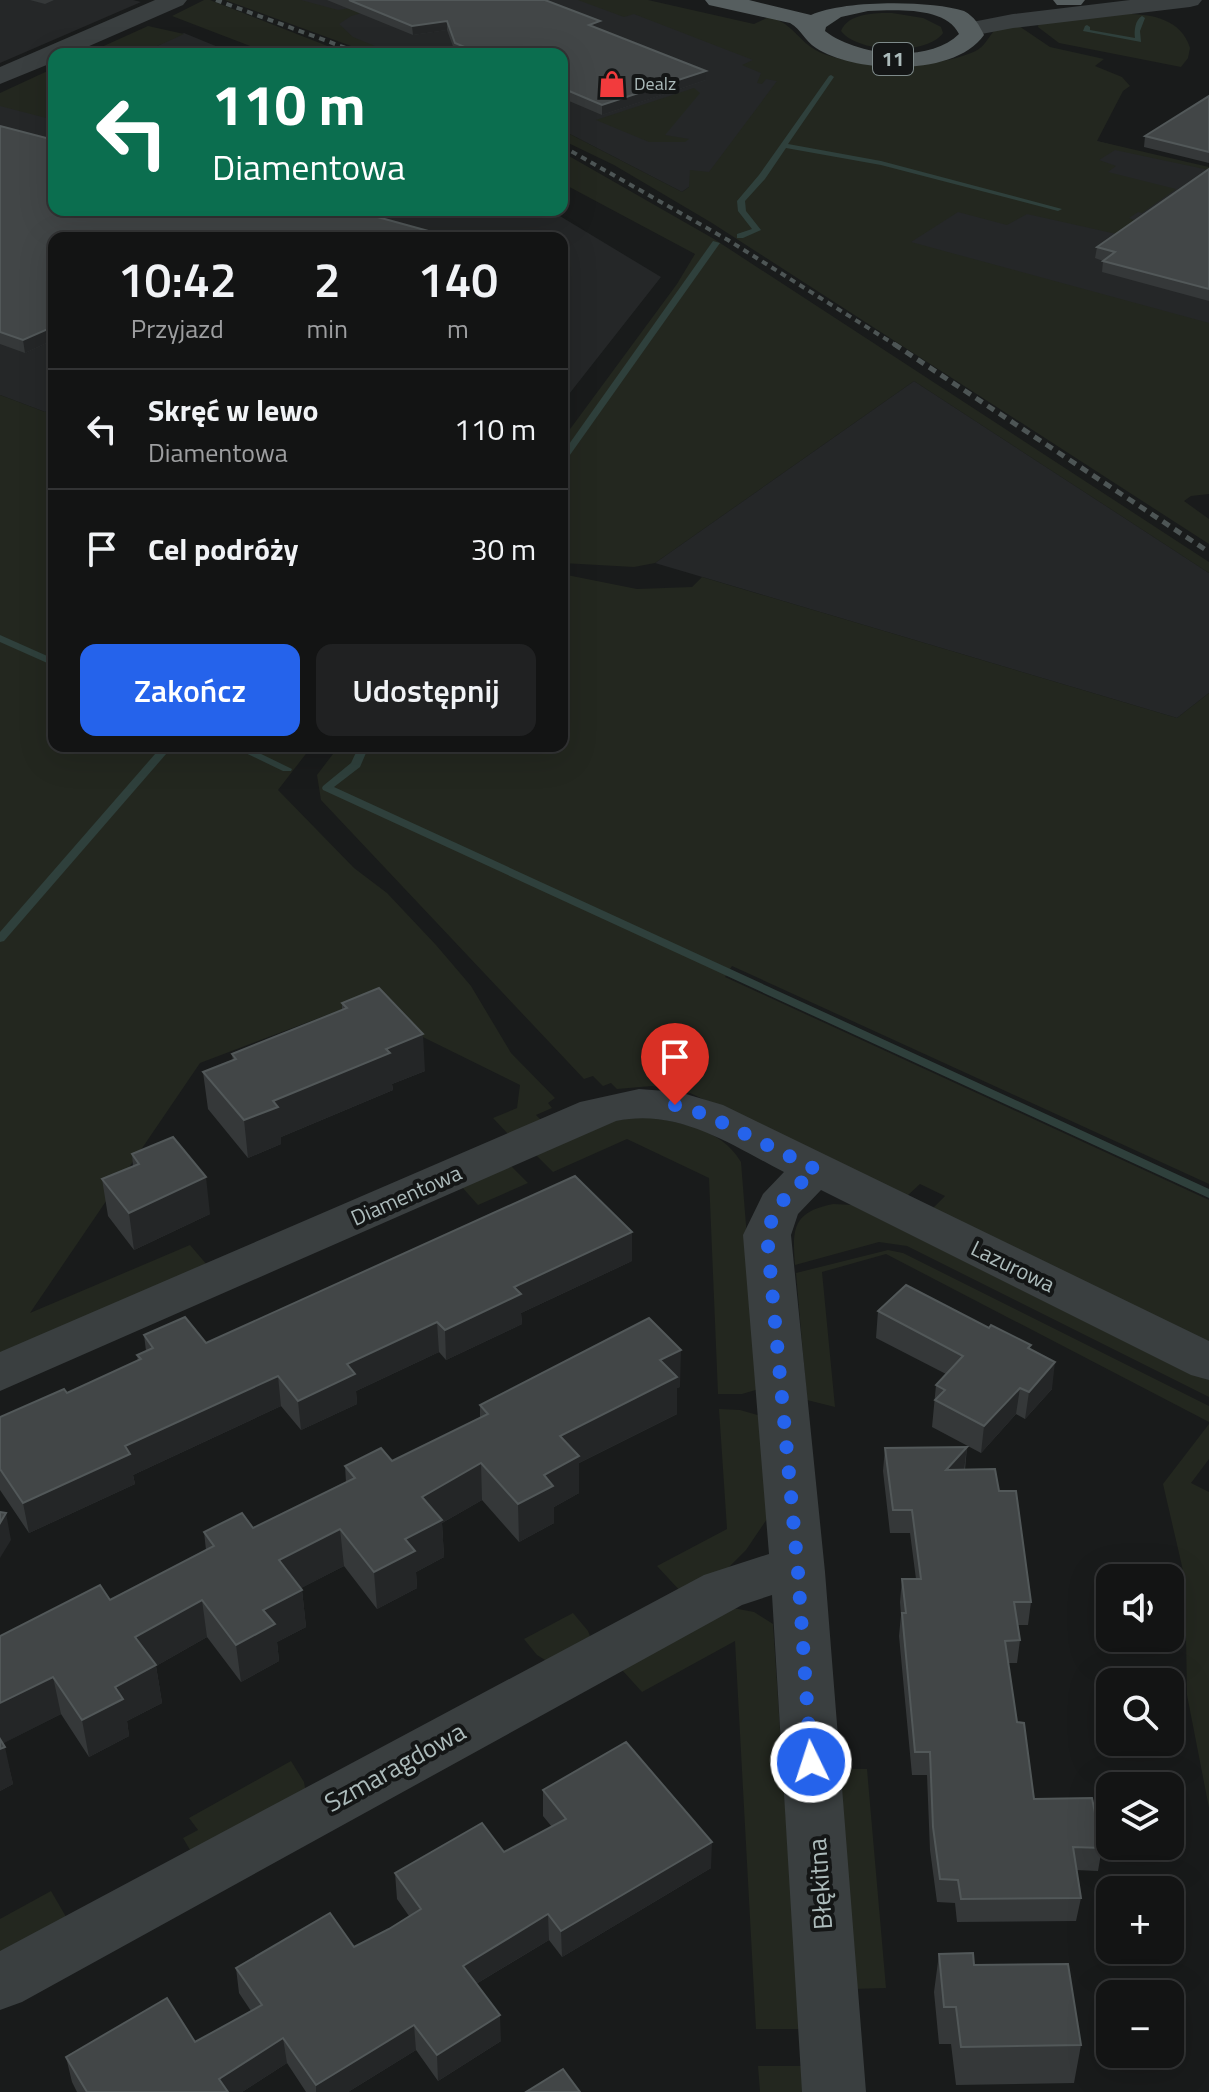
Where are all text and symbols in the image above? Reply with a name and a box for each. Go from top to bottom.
road number: 11 [873,43,913,75]
text: 110 m [212,62,365,147]
shop icon: Dealz [597,69,627,99]
place label: Dealz [634,70,676,97]
icon: left [80,80,184,184]
text: Diamentowa [212,139,405,194]
text: 10:42 [118,243,237,316]
text: 2 [314,243,341,316]
text: 140 [418,243,498,316]
text: Przyjazd [131,309,224,348]
text: min [306,309,348,348]
text: m [447,309,469,348]
text: Skręć w lewo [148,387,319,433]
text: 110 m [454,406,536,452]
icon: left [80,407,124,451]
text: Diamentowa [148,433,288,472]
text: Cel podróży [148,526,299,572]
text: 30 m [471,526,536,572]
icon: arrive [80,527,124,571]
button: Zakończ [80,644,300,736]
button: Udostępnij [316,644,536,736]
pin [641,1023,709,1105]
icon: arrive [653,1035,697,1079]
street label: Diamentowa [345,1155,467,1235]
street label: Lazurowa [965,1231,1061,1301]
map controls [1096,1564,1184,2068]
button: sound [1096,1564,1184,1652]
button: search [1096,1668,1184,1756]
street label: Szmaragdowa [317,1712,472,1821]
position arrow [769,1720,853,1804]
button: layers [1096,1772,1184,1860]
street label: Błękitna [797,1837,842,1931]
button: + [1096,1876,1184,1964]
button: − [1096,1980,1184,2068]

